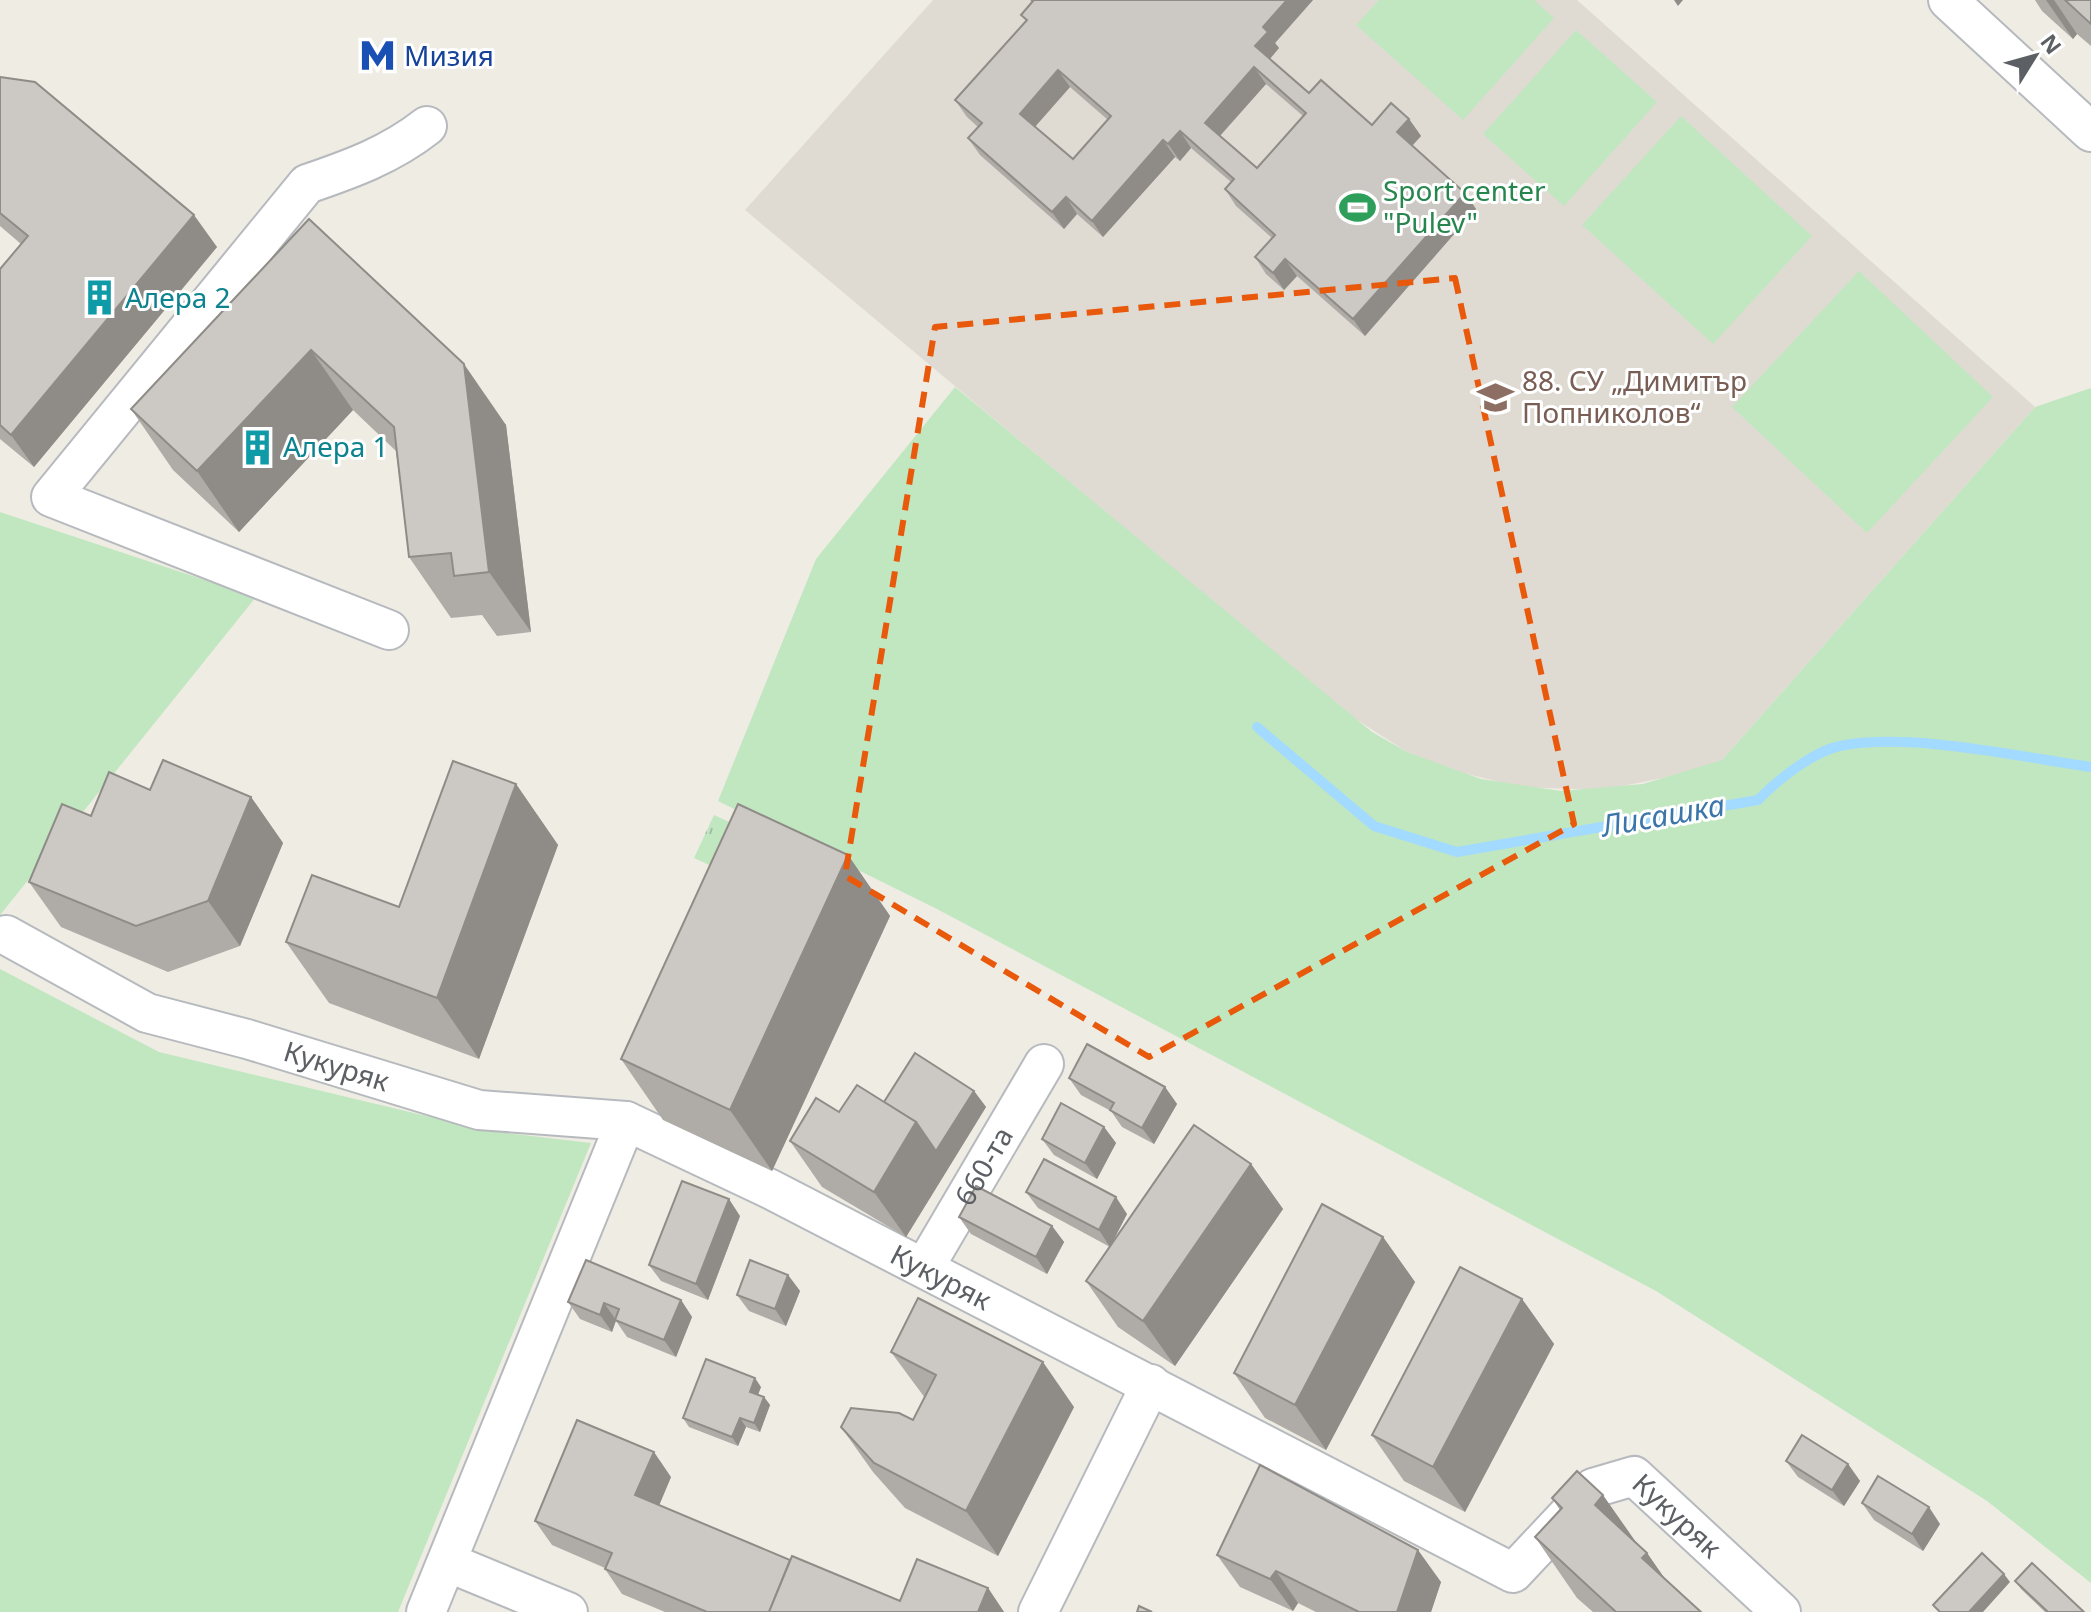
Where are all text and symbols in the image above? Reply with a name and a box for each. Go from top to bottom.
north arrow [1995,16,2075,96]
text: N [2034,27,2069,60]
place label: Мизия [404,36,494,74]
metro station icon: Мизия [359,37,397,75]
place label: Sport center "Pulev" [1383,171,1546,241]
sports icon: Sport center "Pulev" [1338,188,1376,226]
place label: Алера 2 [125,278,231,316]
building icon: Алера 2 [80,279,118,317]
place label: 88. СУ „Димитър Попниколов“ [1522,361,1747,431]
school or university icon: 88. СУ „Димитър Попниколов“ [1477,378,1515,416]
place label: Алера 1 [283,427,389,465]
building icon: Алера 1 [238,428,276,466]
water label: Лисашка [1596,783,1728,846]
street label: Кукуряк [279,1031,394,1099]
street label: 660-та [945,1119,1021,1212]
street label: Кукуряк [884,1235,998,1318]
street label: Кукуряк [1625,1464,1730,1566]

